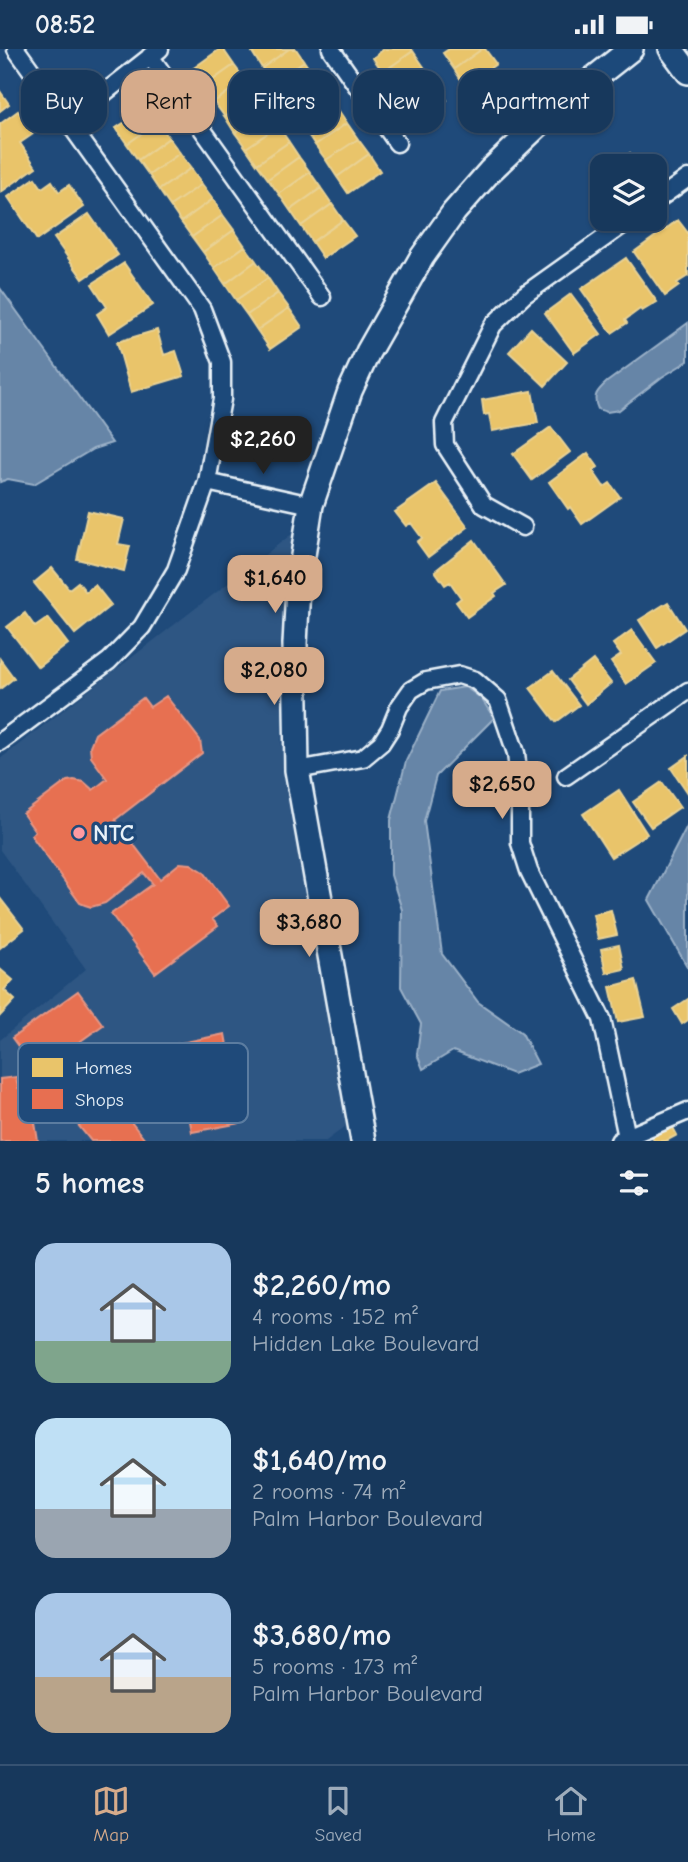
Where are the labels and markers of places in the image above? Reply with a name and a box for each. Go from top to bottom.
pin: $2,260 [206,417,320,476]
pin: $1,640 [218,555,332,615]
pin: $2,080 [217,647,331,707]
pin: $2,650 [445,761,559,821]
place label: NTC [93,819,134,847]
marker: NTC [71,825,87,841]
pin: $3,680 [252,899,366,959]

